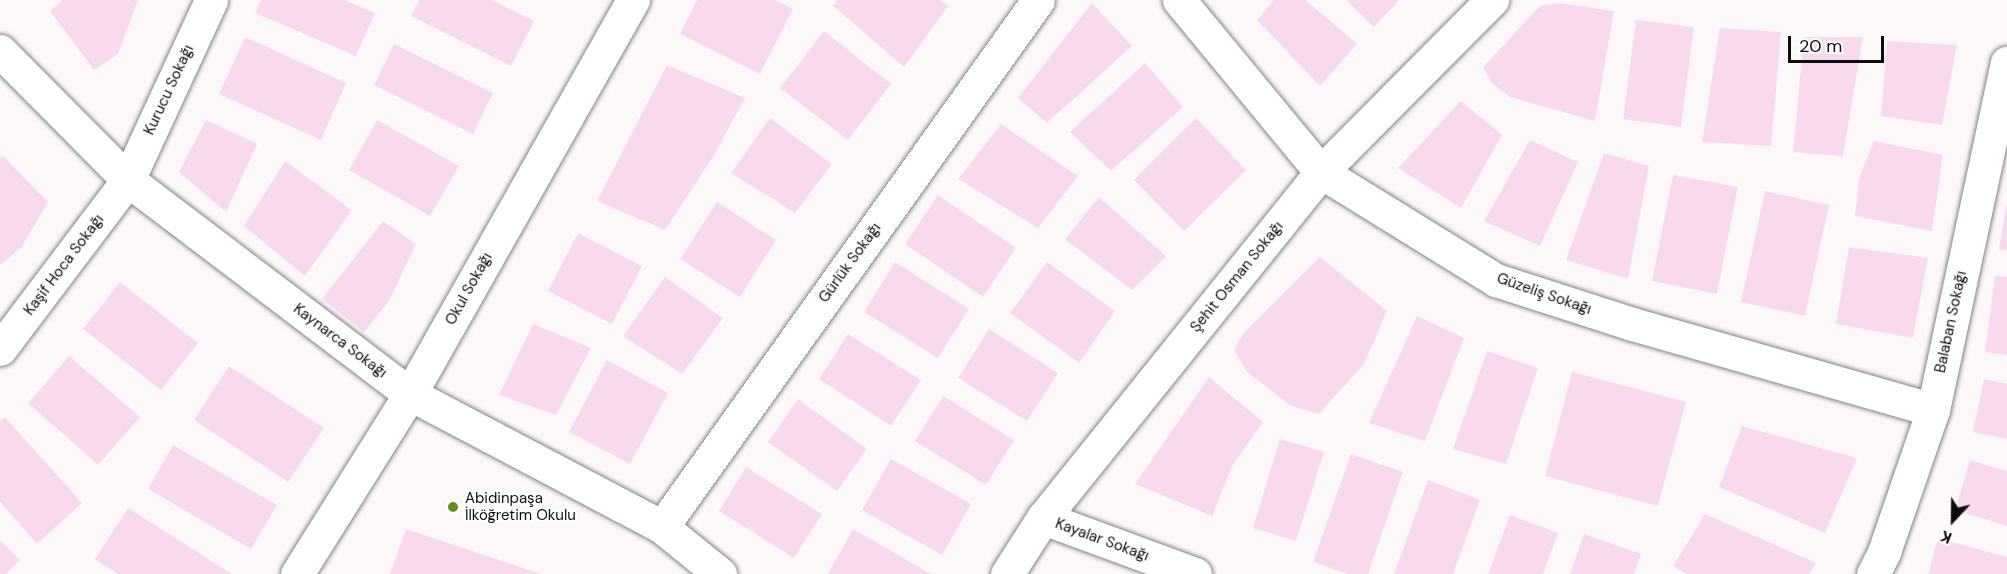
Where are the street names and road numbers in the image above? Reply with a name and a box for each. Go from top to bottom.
street label: Kurucu Sokağı [140,42,198,138]
street label: Kaşif Hoca Sokağı [20,211,108,319]
street label: Şehit Osman Sokağı [1187,218,1287,336]
street label: Gürlük Sokağı [815,220,885,306]
street label: Okul Sokağı [442,250,496,328]
street label: Güzeliş Sokağı [1494,269,1594,319]
street label: Balaban Sokağı [1931,269,1971,375]
street label: Kaynarca Sokağı [290,300,390,382]
street label: Kayalar Sokağı [1053,515,1151,565]

